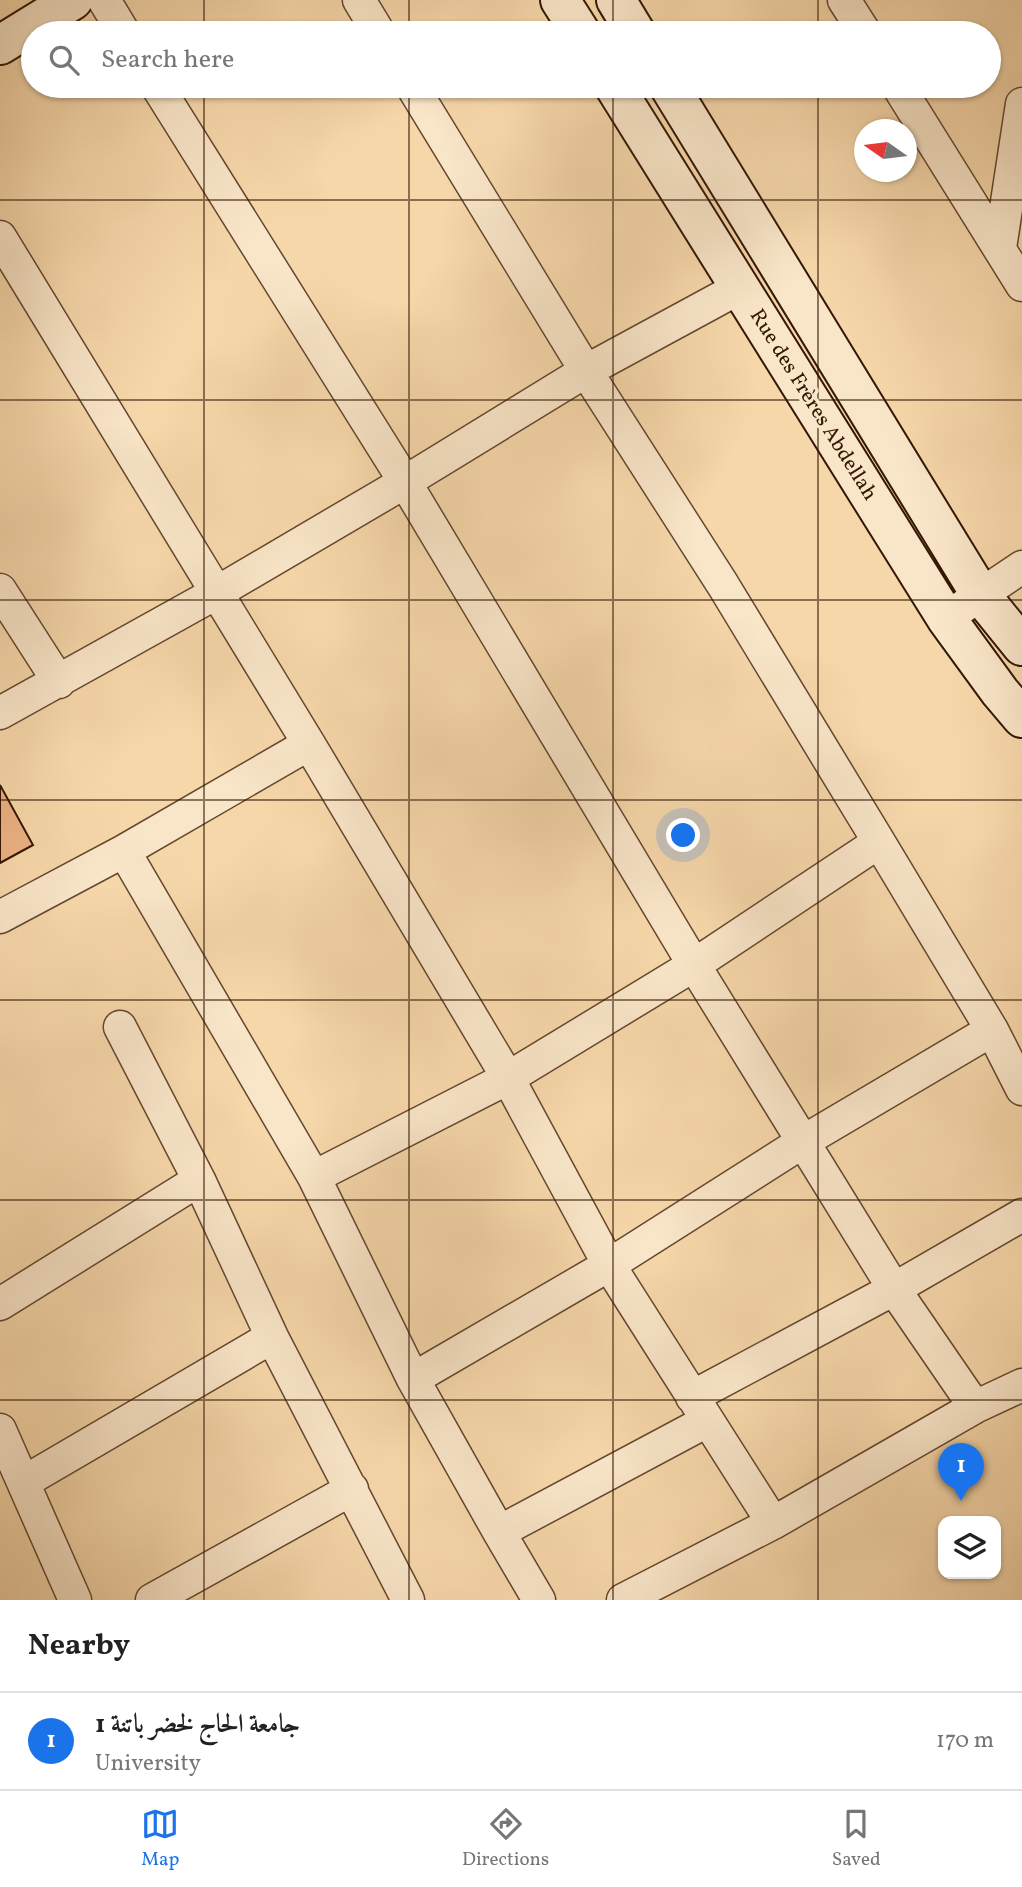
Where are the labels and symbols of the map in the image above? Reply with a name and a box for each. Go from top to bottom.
north arrow [854,119,917,182]
street label: Rue des Frères Abdellah [742,304,884,506]
your location [666,818,700,852]
pin: 1 [938,1443,984,1501]

